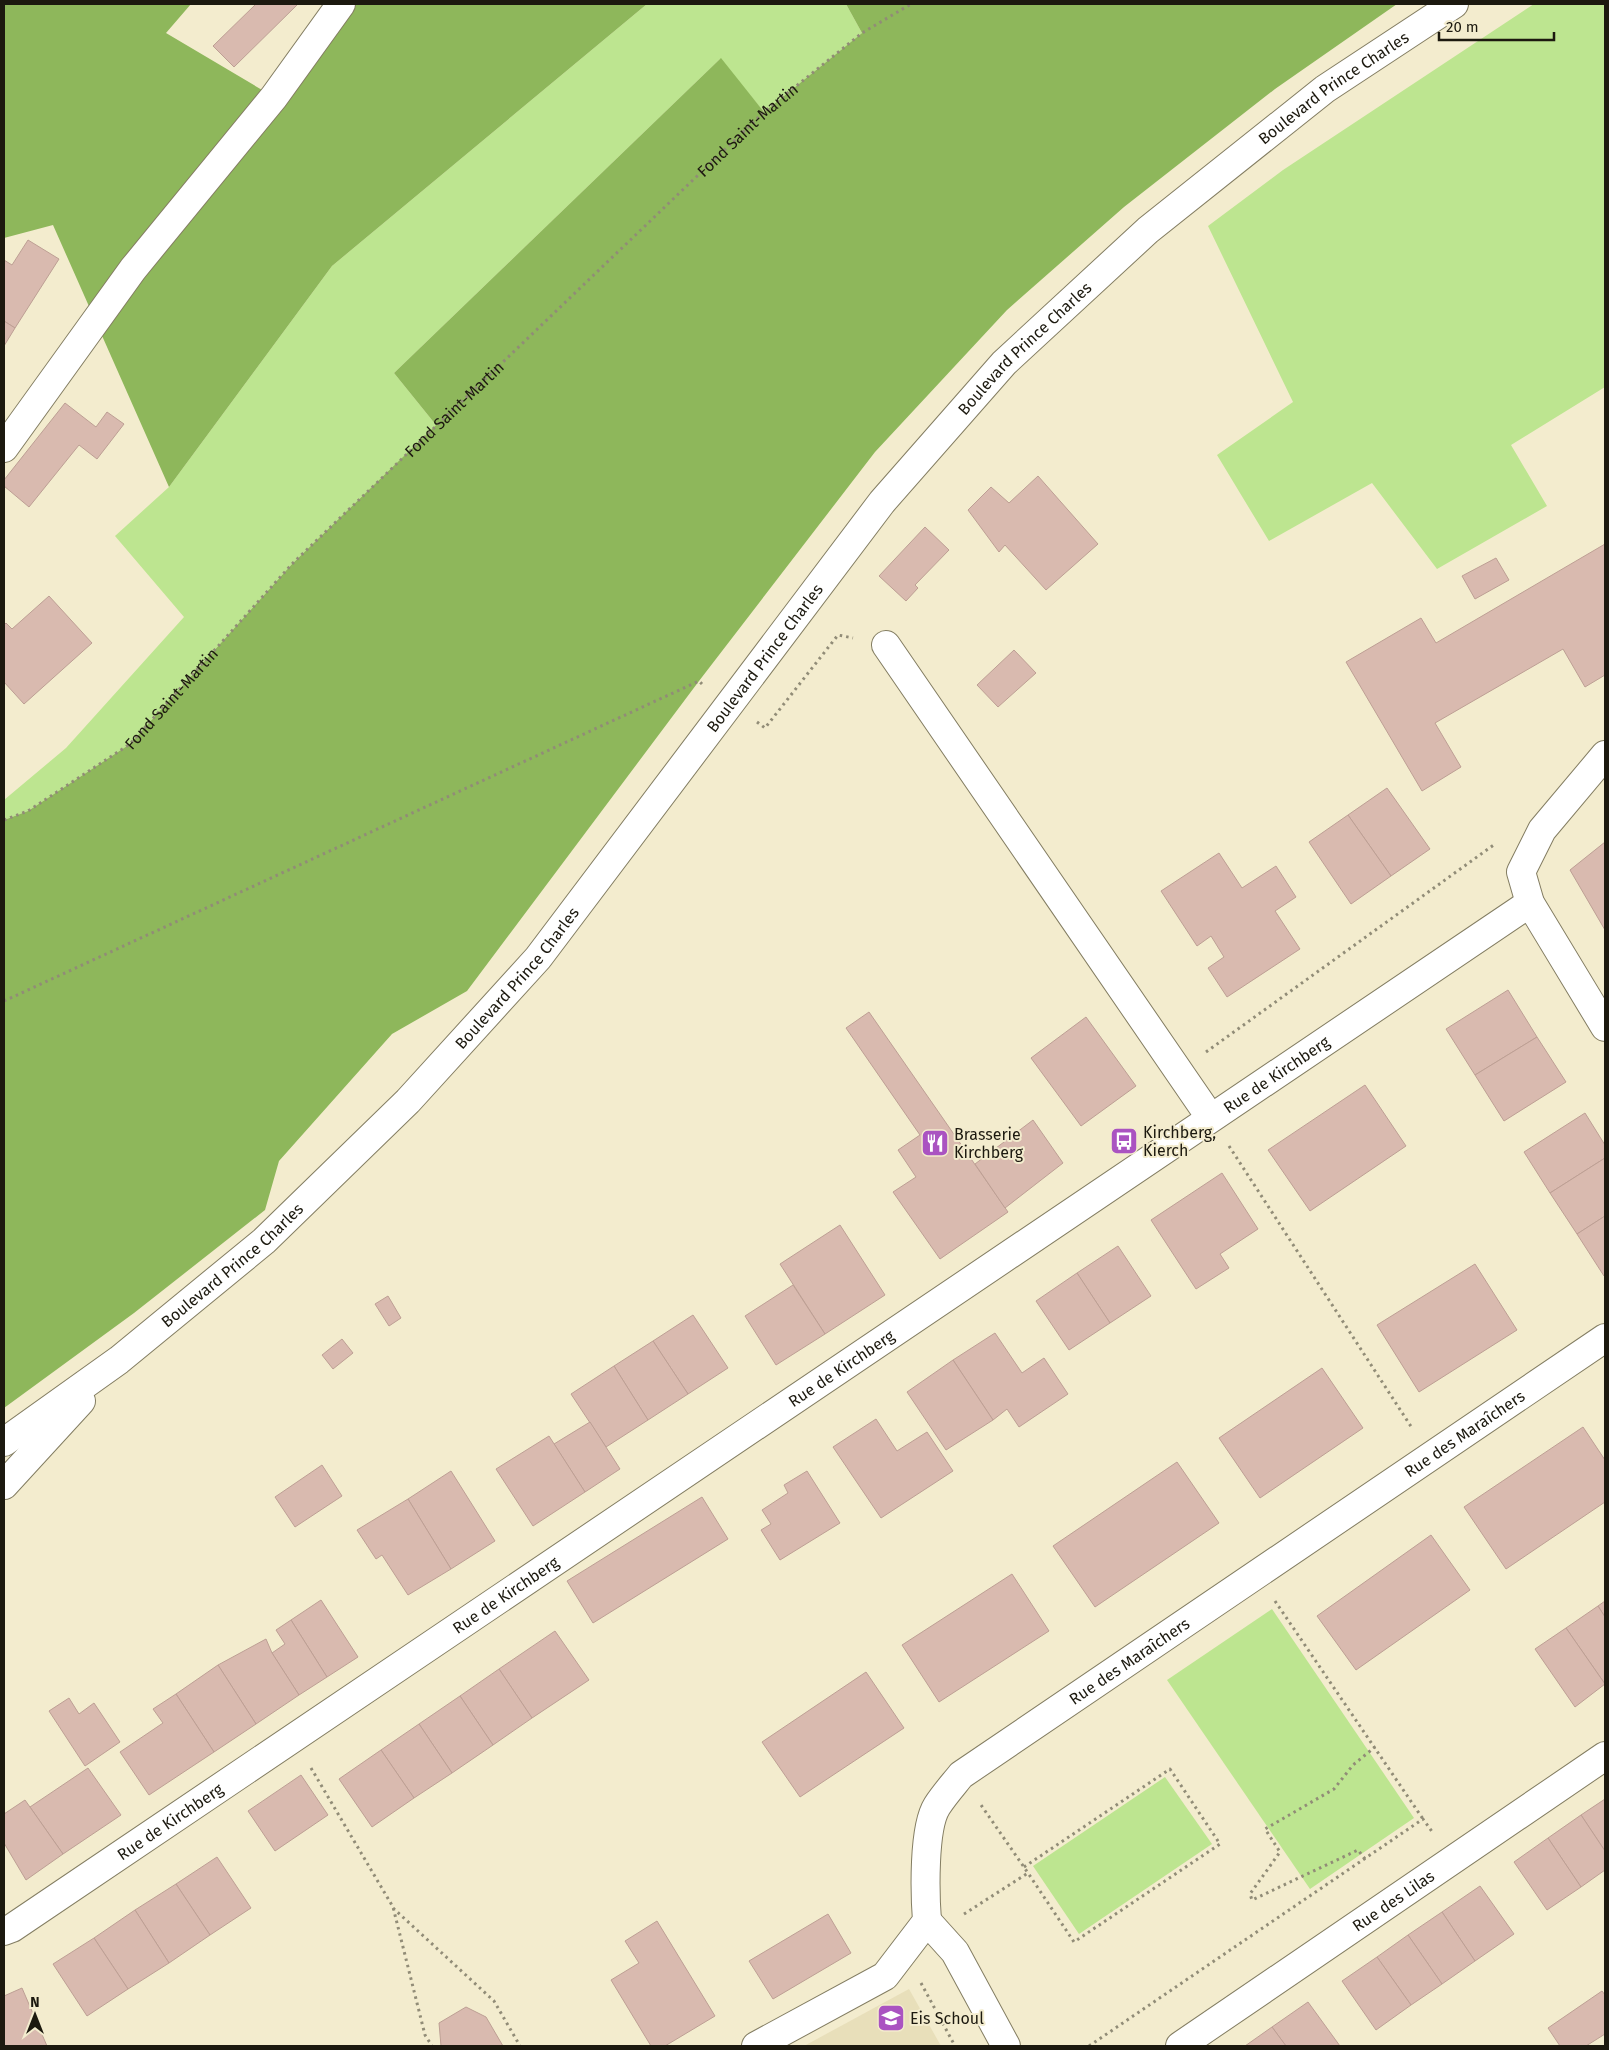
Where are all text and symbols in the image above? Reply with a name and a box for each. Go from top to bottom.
scale bar [1439,10,1554,42]
text: 20 m [1446,18,1479,36]
street label: Boulevard Prince Charles [1254,27,1412,148]
street label: Fond Saint-Martin [693,79,802,181]
street label: Boulevard Prince Charles [954,278,1095,418]
street label: Fond Saint-Martin [400,357,507,461]
street label: Boulevard Prince Charles [702,580,827,736]
street label: Fond Saint-Martin [121,644,222,753]
street label: Boulevard Prince Charles [451,903,583,1053]
street label: Rue de Kirchberg [1220,1031,1333,1117]
place label: Kirchberg, Kierch [1143,1123,1216,1160]
place label: Brasserie Kirchberg [954,1125,1024,1162]
bus stop icon: Kirchberg, Kierch [1109,1126,1139,1156]
restaurant icon: Brasserie Kirchberg [920,1128,950,1158]
street label: Boulevard Prince Charles [157,1199,307,1331]
street label: Rue de Kirchberg [785,1325,898,1411]
street label: Rue des Maraîchers [1401,1386,1528,1481]
street label: Rue de Kirchberg [449,1552,563,1637]
street label: Rue des Maraîchers [1065,1613,1193,1708]
street label: Rue de Kirchberg [113,1779,227,1864]
street label: Rue des Lilas [1348,1866,1438,1935]
north arrow [10,1990,60,2040]
text: N [30,1994,40,2011]
school or university icon: Eis Schoul [876,2003,906,2033]
place label: Eis Schoul [910,2009,984,2028]

